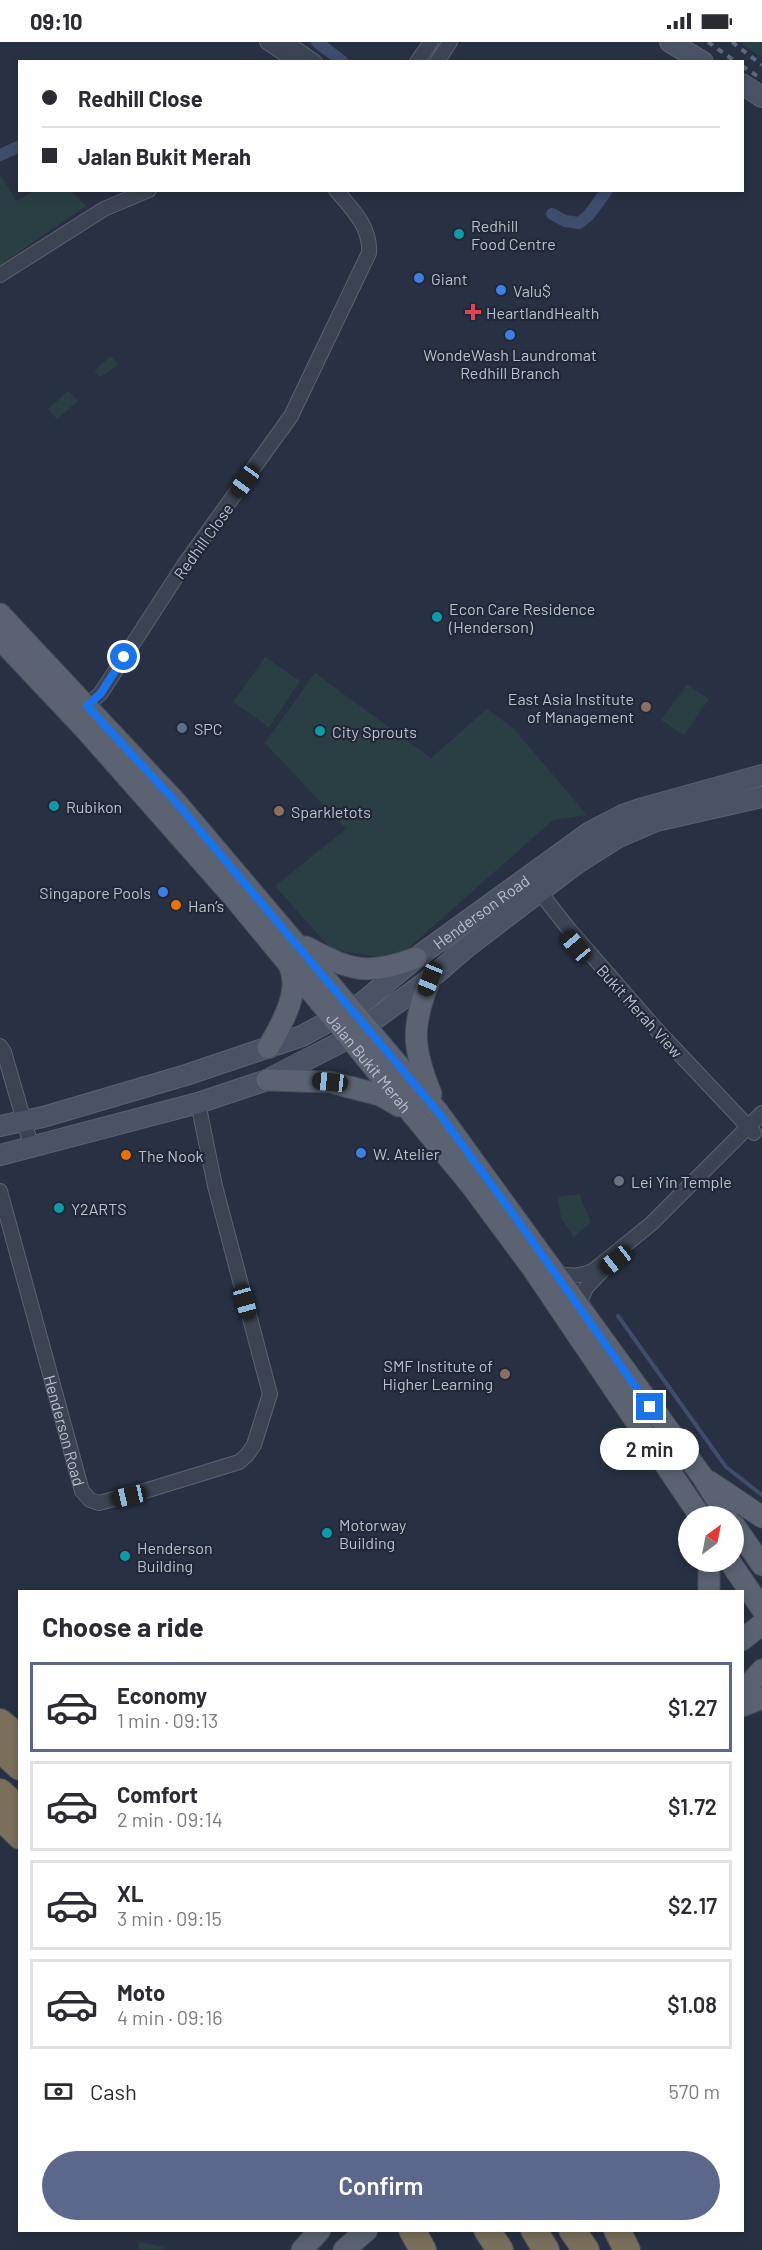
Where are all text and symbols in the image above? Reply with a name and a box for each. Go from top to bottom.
text: 09:10 [30,8,83,34]
text: Redhill Close [78,85,203,111]
text: Jalan Bukit Merah [78,143,251,169]
place label: Redhill Food Centre [471,216,556,253]
marker: Redhill Food Centre [452,227,466,241]
place label: Giant [431,269,468,288]
marker: Giant [412,271,426,285]
place label: Valu$ [513,281,551,300]
marker: Valu$ [494,283,508,297]
marker: HeartlandHealth [464,303,482,321]
place label: HeartlandHealth [486,303,599,322]
marker: WondeWash Laundromat Redhill Branch [503,328,517,342]
place label: WondeWash Laundromat Redhill Branch [423,345,597,382]
car [227,461,263,501]
street label: Redhill Close [169,500,237,582]
place label: Econ Care Residence (Henderson) [448,599,595,636]
marker: Econ Care Residence (Henderson) [430,610,444,624]
route start [110,643,137,670]
place label: East Asia Institute of Management [508,689,634,726]
marker: East Asia Institute of Management [639,700,653,714]
place label: SPC [194,719,223,738]
marker: SPC [175,721,189,735]
place label: City Sprouts [332,722,417,741]
marker: City Sprouts [313,724,327,738]
place label: Rubikon [66,797,122,816]
marker: Rubikon [47,799,61,813]
place label: Sparkletots [291,802,371,821]
marker: Sparkletots [272,804,286,818]
street label: Henderson Road [429,870,533,952]
place label: Singapore Pools [39,883,151,902]
marker: Singapore Pools [156,885,170,899]
place label: Han’s [188,896,224,915]
marker: Han’s [169,898,183,912]
car [558,926,594,966]
car [415,959,445,999]
street label: Bukit Merah View [593,961,687,1062]
street label: Jalan Bukit Merah [323,1009,416,1116]
car [311,1071,349,1093]
place label: W. Atelier [373,1144,440,1163]
place label: The Nook [138,1146,204,1165]
marker: W. Atelier [354,1146,368,1160]
marker: The Nook [119,1148,133,1162]
place label: Lei Yin Temple [631,1172,732,1191]
marker: Lei Yin Temple [612,1174,626,1188]
place label: Y2ARTS [71,1199,127,1218]
marker: Y2ARTS [52,1201,66,1215]
car [596,1242,636,1278]
car [231,1282,259,1322]
place label: SMF Institute of Higher Learning [382,1356,493,1393]
marker: SMF Institute of Higher Learning [498,1367,512,1381]
street label: Henderson Road [41,1373,90,1488]
route end [636,1393,663,1420]
callout: 2 min [600,1428,700,1470]
text: 2 min [626,1437,673,1461]
car [109,1483,149,1509]
north arrow [678,1506,744,1572]
map controls [678,1506,744,1572]
place label: Motorway Building [339,1515,407,1552]
marker: Motorway Building [320,1526,334,1540]
place label: Henderson Building [137,1538,213,1575]
marker: Henderson Building [118,1549,132,1563]
text: Choose a ride [42,1610,204,1642]
icon: car [45,1680,99,1734]
text: Economy [117,1682,207,1708]
text: $1.27 [668,1694,717,1720]
text: 1 min · 09:13 [117,1708,218,1732]
icon: car [45,1779,99,1833]
text: Comfort [117,1781,198,1807]
text: $1.72 [668,1793,717,1819]
text: 2 min · 09:14 [117,1807,223,1831]
icon: car [45,1878,99,1932]
text: XL [117,1880,143,1906]
text: $2.17 [668,1892,717,1918]
text: 3 min · 09:15 [117,1906,222,1930]
icon: car [45,1977,99,2031]
text: Moto [117,1979,165,2005]
text: $1.08 [667,1991,717,2017]
text: 4 min · 09:16 [117,2005,222,2029]
icon: cash [42,2075,75,2108]
text: Cash [90,2078,137,2104]
text: 570 m [668,2079,720,2103]
button: Confirm [42,2151,720,2220]

